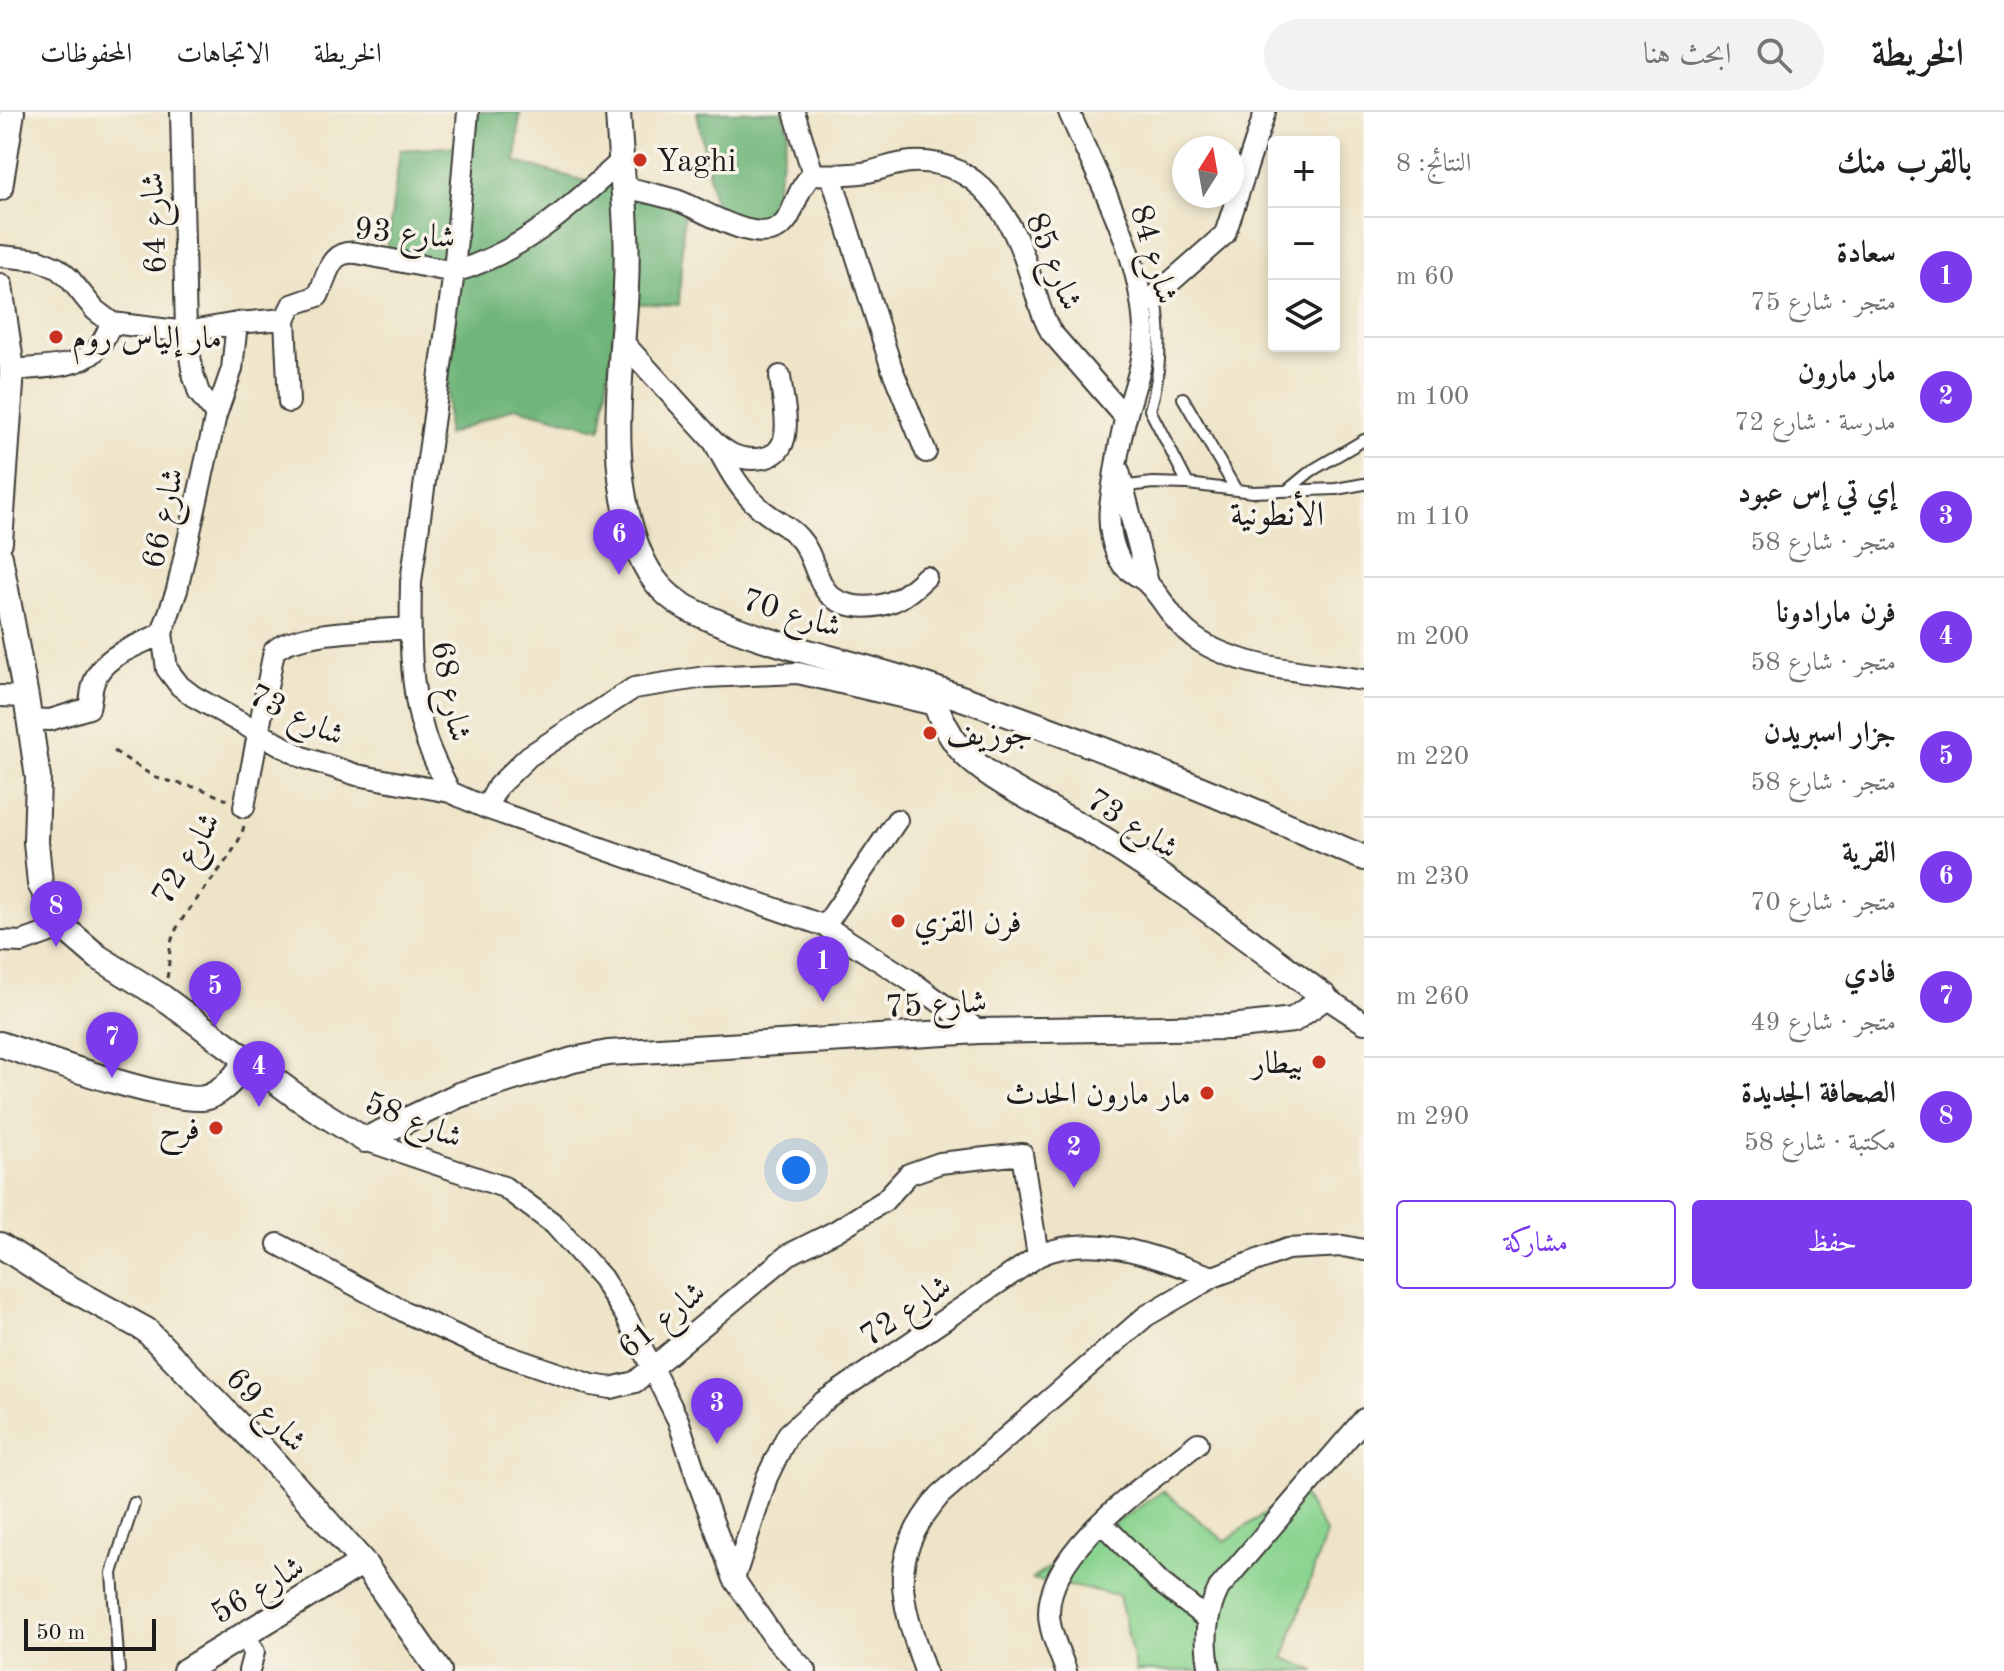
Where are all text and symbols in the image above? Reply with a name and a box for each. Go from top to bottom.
search box [1264,19,1824,91]
icon: search [1752,33,1796,77]
text: الخريطة [1872,36,1964,74]
text: ابحث هنا [1643,40,1732,70]
text: المحفوظات [40,41,132,69]
text: الاتجاهات [176,41,270,69]
text: الخريطة [314,41,382,69]
north arrow [1172,136,1244,208]
map controls [1268,136,1340,352]
button: + [1268,136,1340,208]
text: بالقرب منك [1837,146,1972,180]
place label: Yaghi [656,147,736,179]
marker: Yaghi [631,151,649,169]
text: النتائج: 8 [1396,151,1471,177]
street label: شارع 64 [138,171,182,274]
street label: شارع 84 [1115,202,1182,310]
button: − [1268,208,1340,280]
street label: شارع 85 [1011,209,1086,318]
street label: شارع 93 [352,214,457,264]
text: سعادة [1837,239,1896,269]
text: 60 m [1396,264,1454,290]
text: 1 [1938,264,1954,290]
button: layers [1268,280,1340,352]
text: متجر · شارع 75 [1750,290,1896,316]
place label: مار إلياس روم [72,324,222,365]
marker: مار إلياس روم [47,328,65,346]
text: مار مارون [1797,359,1896,389]
text: 100 m [1396,384,1469,410]
text: 2 [1938,384,1954,410]
text: مدرسة · شارع 72 [1734,410,1896,436]
street label: شارع 66 [139,466,199,573]
text: إي تي إس عبود [1738,479,1896,509]
district label: الأنطونية [1230,490,1324,535]
text: 110 m [1396,504,1469,530]
text: 3 [1938,504,1954,530]
pin: 6 [593,509,645,575]
text: متجر · شارع 58 [1750,530,1896,556]
street label: شارع 70 [736,585,844,653]
text: فرن مارادونا [1776,599,1896,629]
text: 200 m [1396,624,1469,650]
text: 4 [1938,624,1954,650]
street label: شارع 68 [416,639,474,746]
text: متجر · شارع 58 [1750,650,1896,676]
street label: شارع 73 [239,680,348,761]
text: جزار اسبريدن [1764,719,1896,749]
place label: جوزيف [946,720,1033,753]
marker: جوزيف [921,724,939,742]
text: 220 m [1396,744,1469,770]
text: 5 [1938,744,1954,770]
text: متجر · شارع 58 [1750,770,1896,796]
street label: شارع 73 [1076,784,1183,873]
street label: شارع 72 [148,808,234,915]
text: القرية [1842,839,1896,869]
text: 230 m [1396,864,1469,890]
text: 6 [1938,864,1954,890]
pin: 8 [30,881,82,947]
text: متجر · شارع 70 [1750,890,1896,916]
place label: فرن القزي [914,908,1022,946]
marker: فرن القزي [889,912,907,930]
pin: 1 [797,936,849,1002]
text: فادي [1844,959,1896,989]
pin: 5 [189,961,241,1027]
text: 260 m [1396,984,1469,1010]
text: 7 [1938,984,1954,1010]
street label: شارع 75 [885,987,988,1033]
text: متجر · شارع 49 [1750,1010,1896,1036]
pin: 7 [86,1012,138,1078]
pin: 4 [233,1041,285,1107]
place label: بيطار [1249,1049,1303,1081]
marker: بيطار [1310,1053,1328,1071]
text: الصحافة الجديدة [1741,1079,1896,1109]
place label: مار مارون الحدث [1005,1080,1191,1112]
marker: مار مارون الحدث [1198,1084,1216,1102]
street label: شارع 58 [357,1088,466,1163]
text: 290 m [1396,1104,1469,1130]
text: 8 [1938,1104,1954,1130]
place label: فرح [158,1115,200,1156]
marker: فرح [207,1119,225,1137]
pin: 2 [1048,1122,1100,1188]
text: مكتبة · شارع 58 [1744,1130,1896,1156]
your location [776,1150,816,1190]
button: مشاركة [1396,1200,1676,1289]
button: حفظ [1692,1200,1972,1289]
street label: شارع 72 [856,1271,962,1361]
street label: شارع 61 [613,1277,717,1372]
street label: شارع 69 [213,1363,311,1465]
pin: 3 [691,1378,743,1444]
street label: شارع 56 [207,1552,314,1638]
scale bar [24,1615,156,1651]
text: 50 m [36,1622,85,1644]

